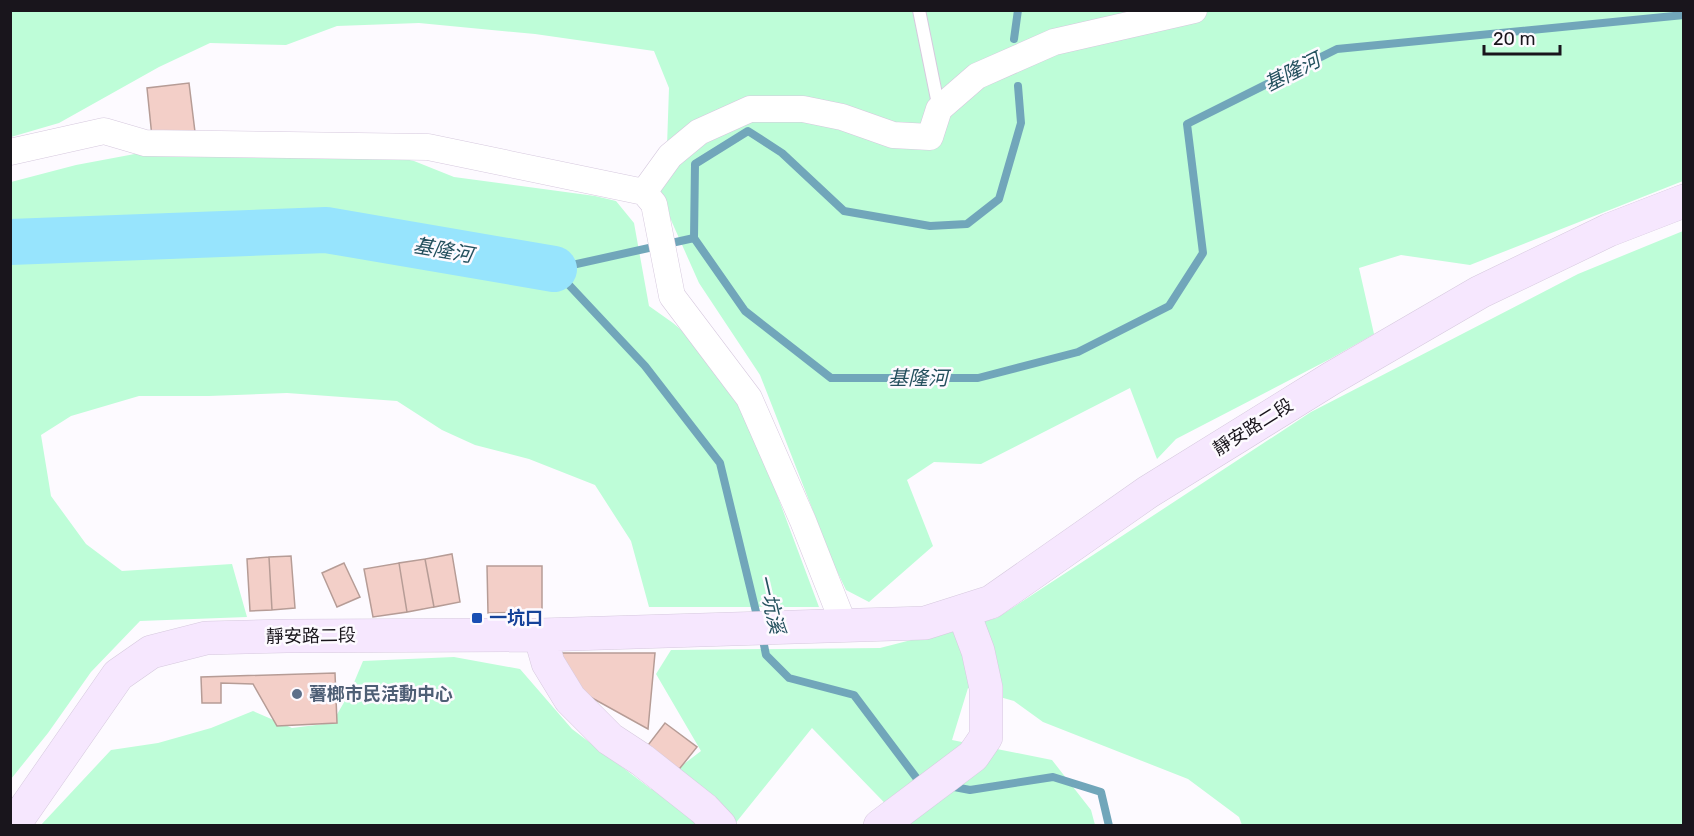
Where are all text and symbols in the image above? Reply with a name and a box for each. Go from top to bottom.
scale bar [1484,18,1560,56]
text: 20 m [1493,28,1535,50]
water label: 基隆河 [1260,46,1328,96]
water label: 基隆河 [411,233,479,268]
water label: 基隆河 [888,366,952,390]
street label: 靜安路二段 [1209,394,1297,460]
water label: 一坑溪 [753,572,790,639]
place label: 一坑口 [489,607,543,629]
marker: 一坑口 [470,611,484,625]
street label: 靜安路二段 [266,624,356,648]
place label: 薯榔市民活動中心 [309,683,453,705]
marker: 薯榔市民活動中心 [290,687,304,701]

